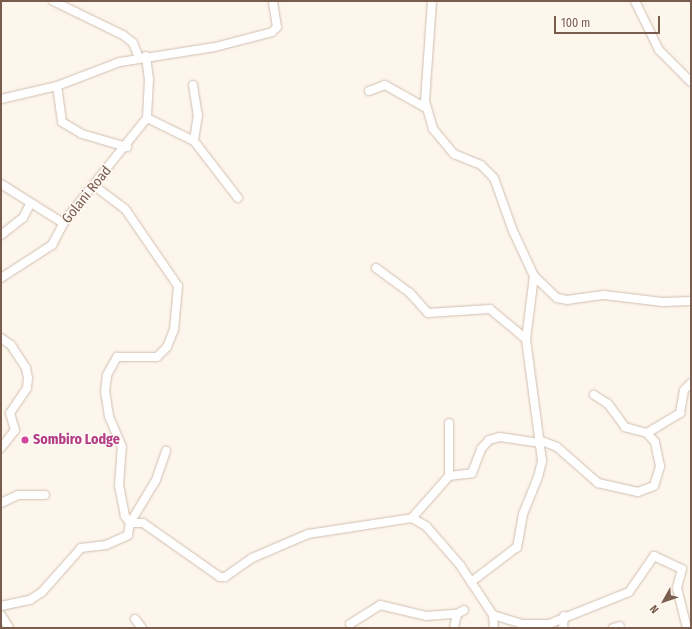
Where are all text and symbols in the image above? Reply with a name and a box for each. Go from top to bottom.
scale bar [556,8,662,34]
text: 100 m [561,16,590,30]
street label: Golani Road [59,163,115,227]
place label: Sombiro Lodge [33,432,120,448]
marker: Sombiro Lodge [20,435,30,445]
north arrow [644,581,684,621]
text: N [647,602,662,616]

